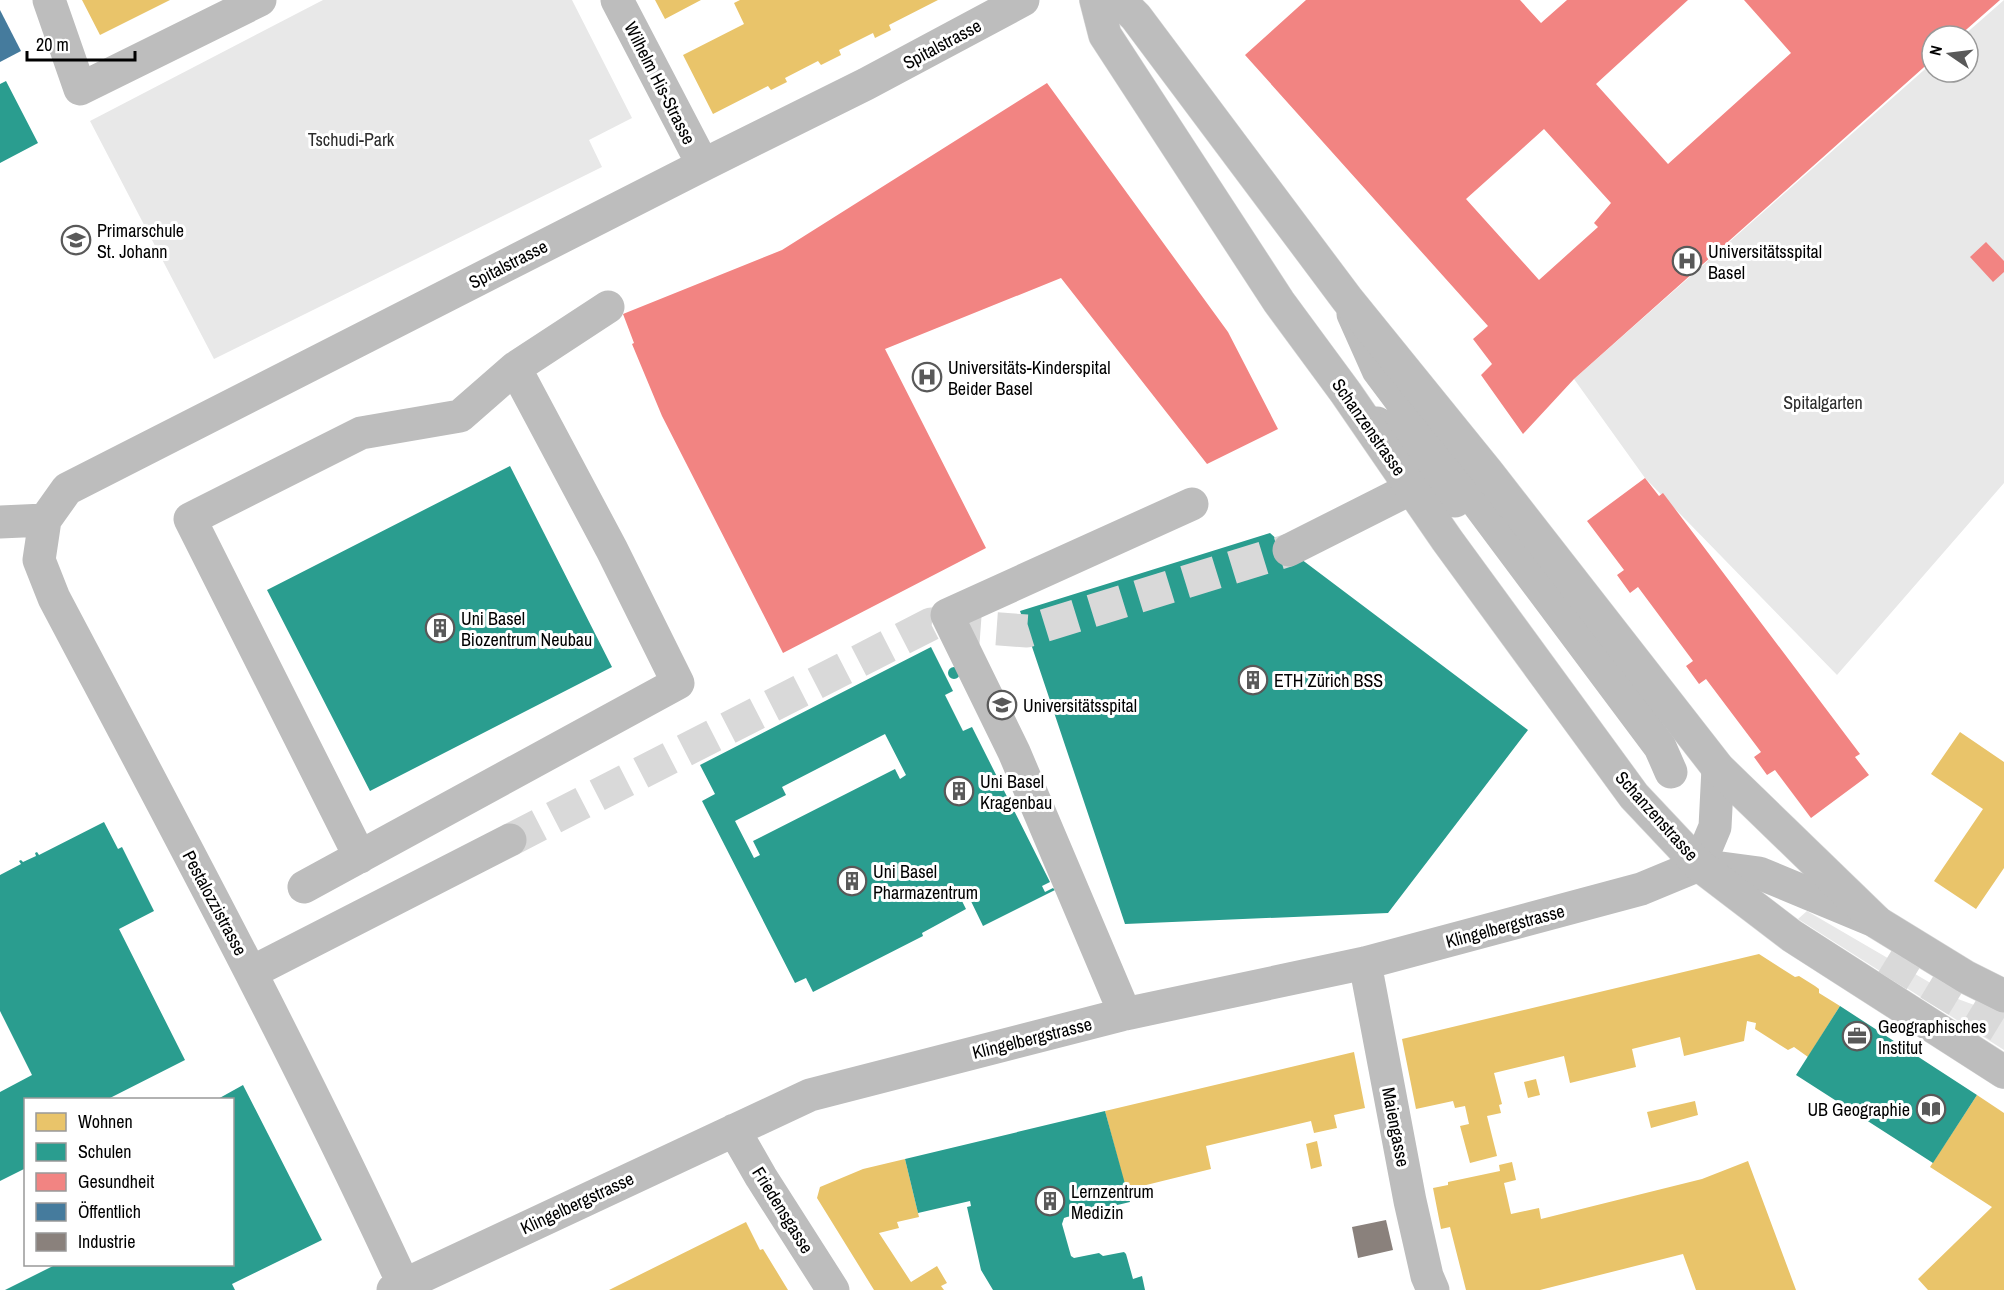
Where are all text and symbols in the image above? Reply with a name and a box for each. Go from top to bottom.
street label: Spitalstrasse [898,13,986,75]
street label: Wilhelm His-Strasse [618,17,702,149]
scale bar [27,24,135,62]
north arrow [1920,24,1980,84]
text: 20 m [36,32,69,57]
text: N [1924,43,1947,58]
park label: Tschudi-Park [308,127,395,152]
place label: Primarschule St. Johann [97,218,184,264]
school or university icon: Primarschule St. Johann [60,224,92,256]
street label: Spitalstrasse [464,233,552,295]
place label: Universitätsspital Basel [1708,239,1822,285]
hospital icon: Universitätsspital Basel [1671,245,1703,277]
place label: Universitäts-Kinderspital Beider Basel [948,355,1110,401]
hospital icon: Universitäts-Kinderspital Beider Basel [911,361,943,393]
street label: Schanzenstrasse [1326,373,1412,481]
park label: Spitalgarten [1783,390,1863,415]
place label: Uni Basel Biozentrum Neubau [461,606,592,652]
building icon: Uni Basel Biozentrum Neubau [424,612,456,644]
building icon: ETH Zürich BSS [1237,664,1269,696]
place label: ETH Zürich BSS [1274,668,1383,693]
school or university icon: Universitätsspital [986,689,1018,721]
place label: Universitätsspital [1023,693,1137,718]
street label: Schanzenstrasse [1610,766,1704,866]
place label: Uni Basel Kragenbau [980,769,1052,815]
building icon: Uni Basel Kragenbau [943,775,975,807]
street label: Pestalozzistrasse [177,846,253,960]
place label: Uni Basel Pharmazentrum [873,859,978,905]
building icon: Uni Basel Pharmazentrum [836,865,868,897]
street label: Klingelbergstrasse [1443,898,1567,954]
street label: Klingelbergstrasse [970,1011,1094,1065]
place label: Geographisches Institut [1878,1014,1986,1060]
office icon: Geographisches Institut [1841,1020,1873,1052]
street label: Maiengasse [1376,1085,1416,1169]
library icon: UB Geographie [1915,1093,1947,1125]
place label: UB Geographie [1807,1097,1910,1122]
legend [24,1098,234,1266]
text: Wohnen [78,1109,133,1134]
text: Schulen [78,1139,131,1164]
street label: Friedensgasse [747,1162,819,1258]
street label: Klingelbergstrasse [516,1166,638,1240]
text: Gesundheit [78,1169,154,1194]
place label: Lernzentrum Medizin [1071,1179,1154,1225]
building icon: Lernzentrum Medizin [1034,1185,1066,1217]
text: Öffentlich [78,1199,141,1224]
text: Industrie [78,1229,135,1254]

